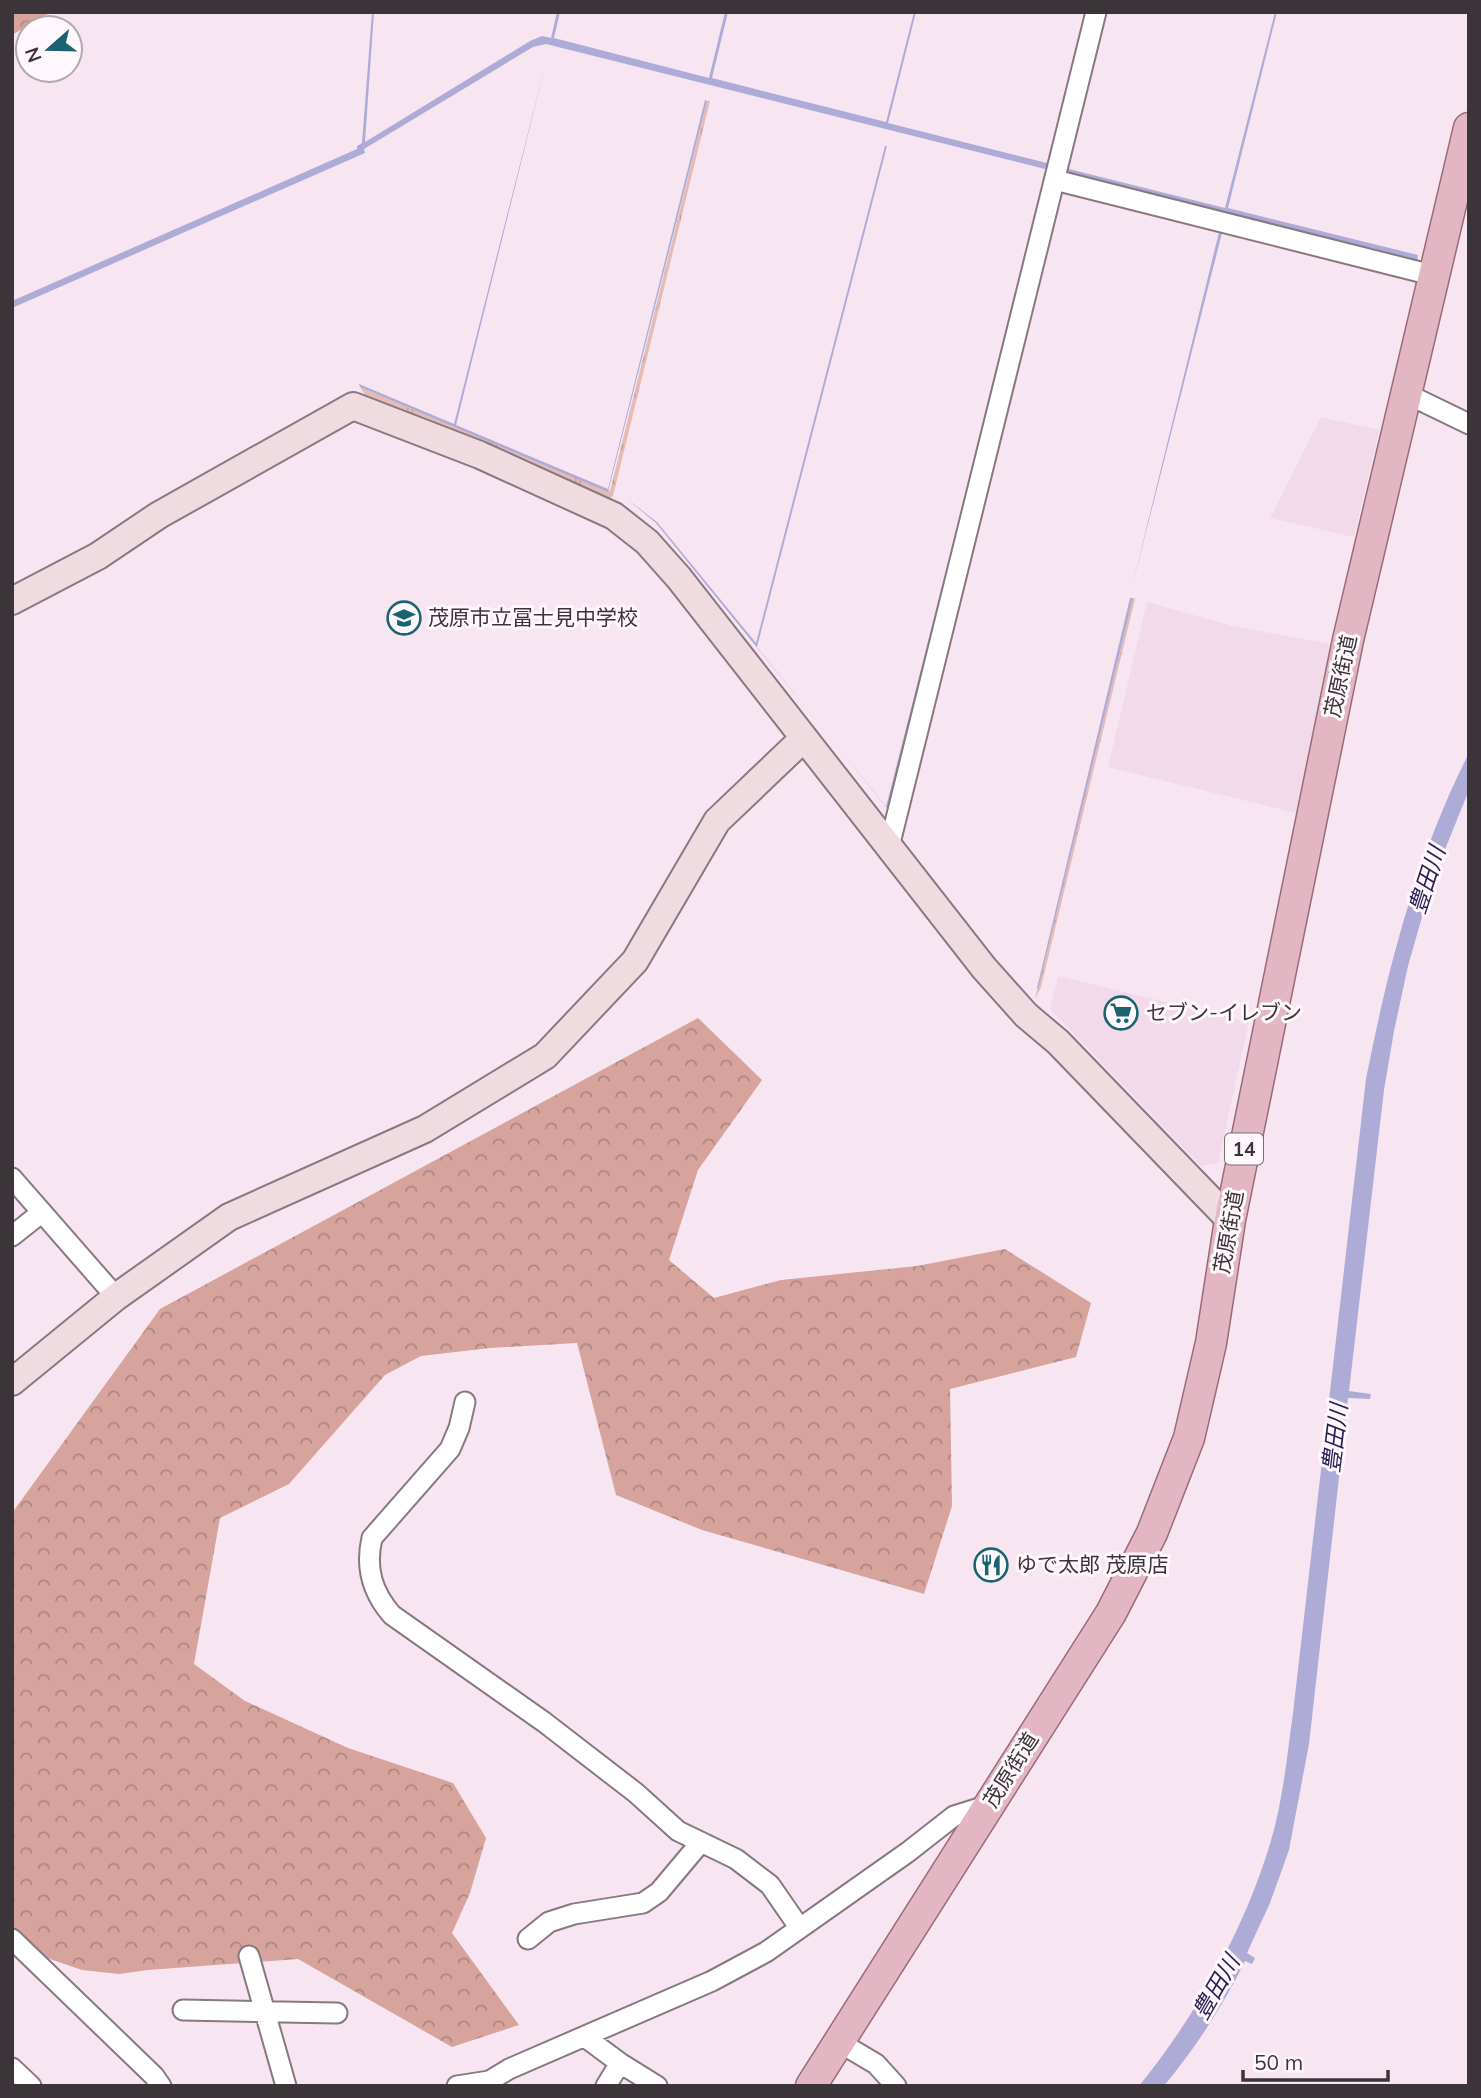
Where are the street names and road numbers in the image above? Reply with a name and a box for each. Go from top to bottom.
street label: 茂原街道 [1319,632,1361,720]
road number: 14 [1225,1134,1263,1164]
street label: 茂原街道 [1208,1188,1248,1275]
street label: 茂原街道 [977,1727,1043,1812]

